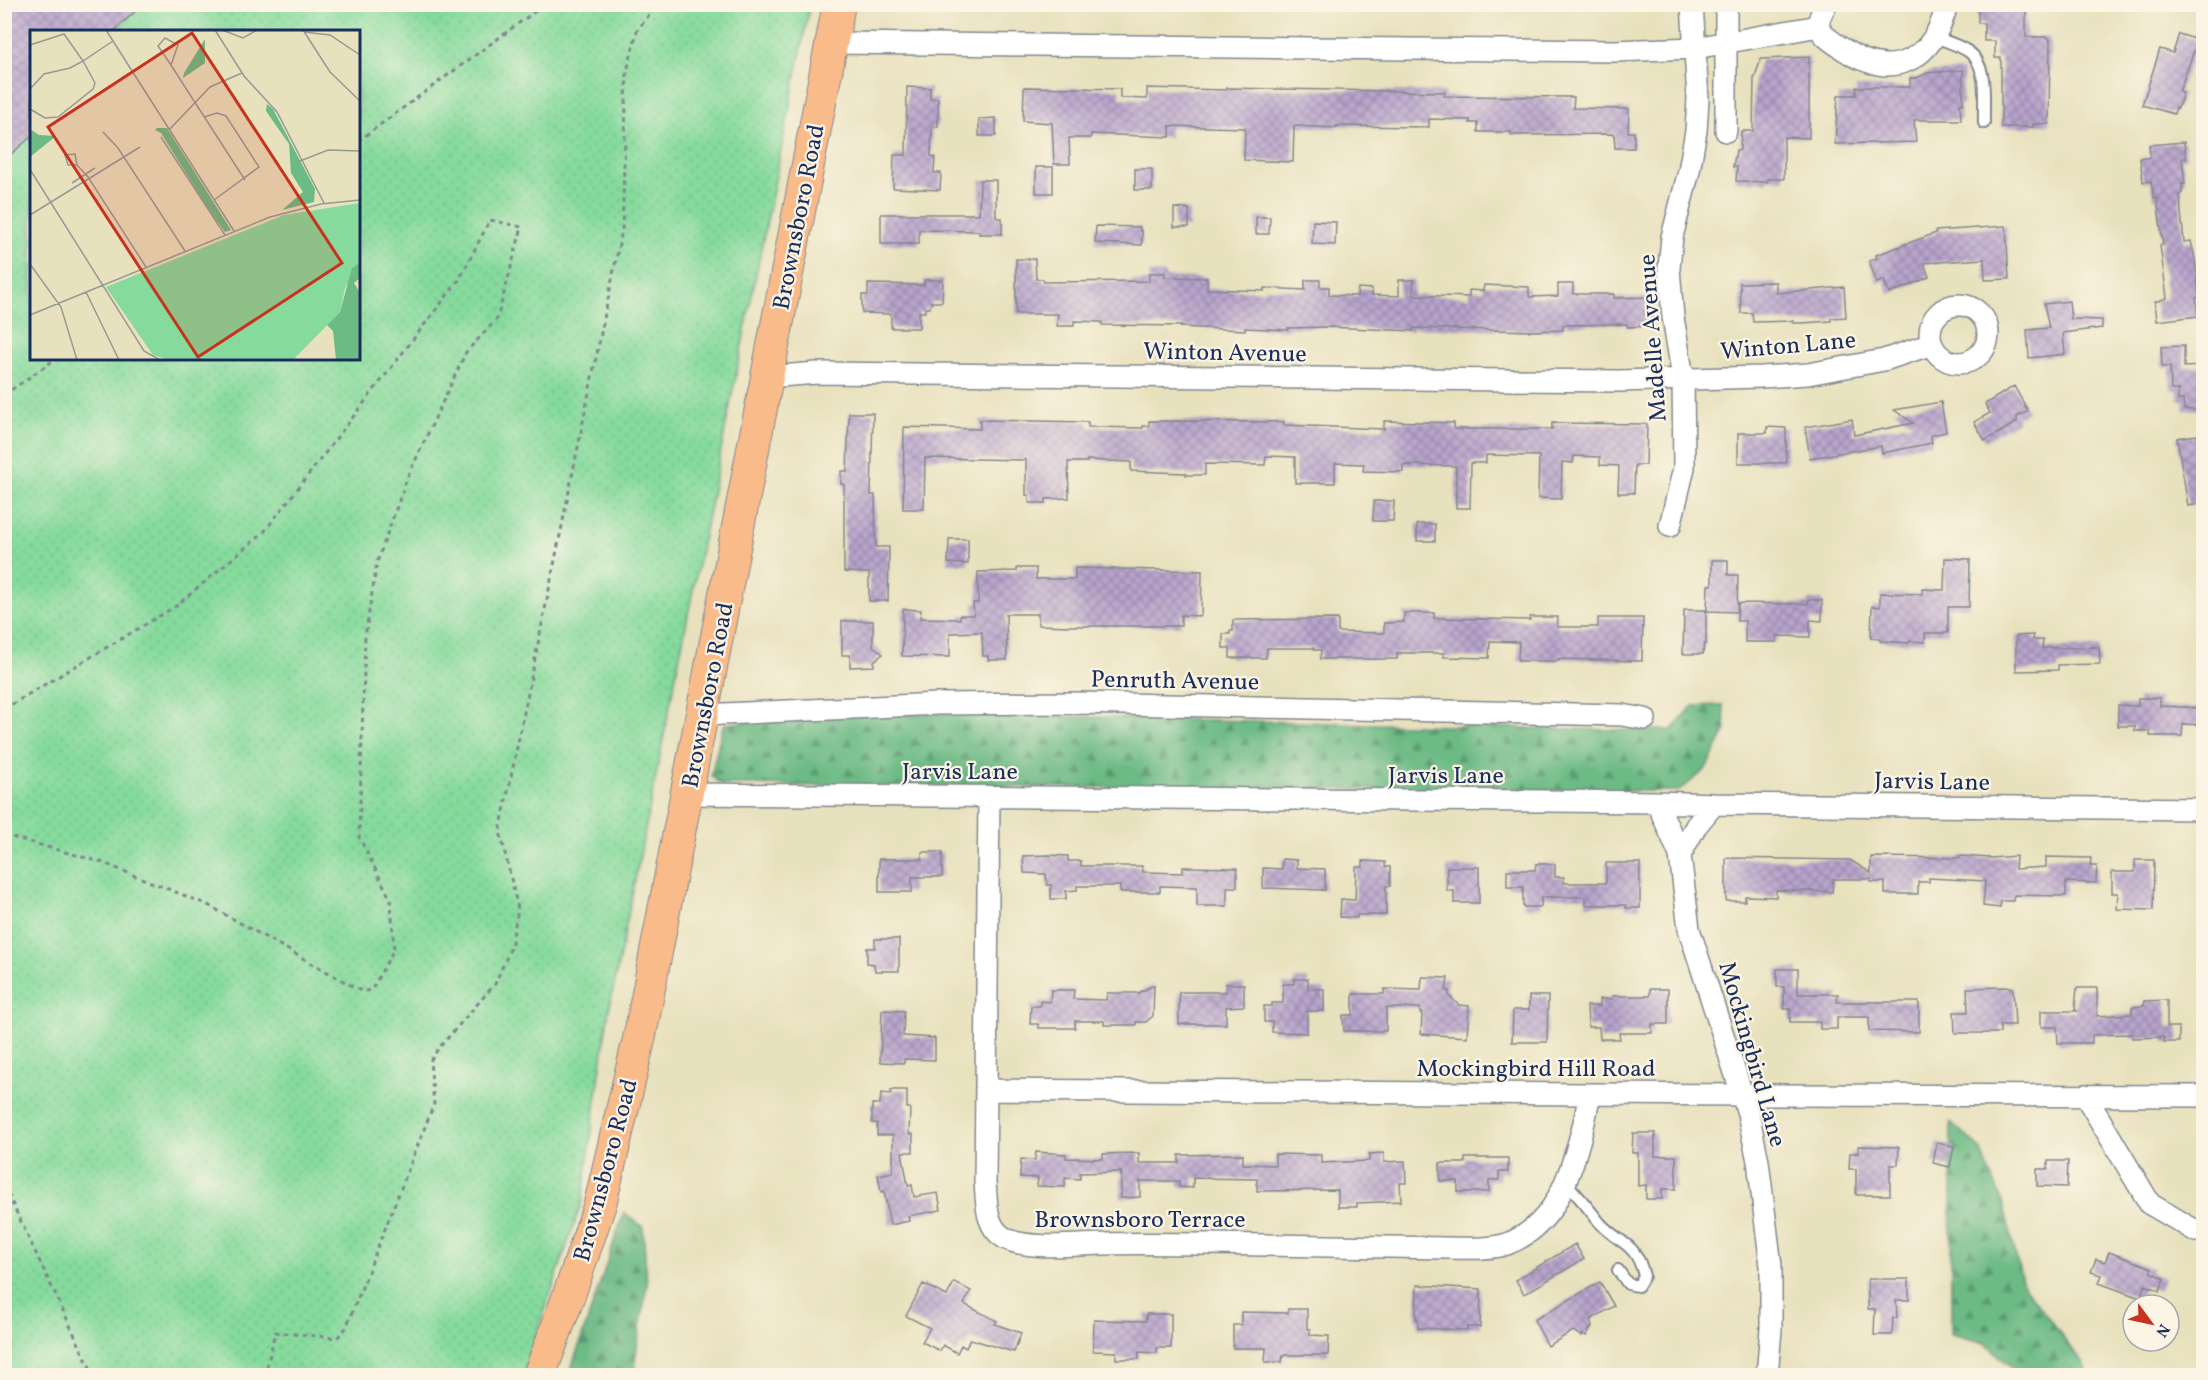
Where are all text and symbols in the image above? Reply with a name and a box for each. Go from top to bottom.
inset map [30,30,360,360]
street label: Brownsboro Road [765,122,835,313]
street label: Madelle Avenue [1631,253,1677,423]
street label: Winton Lane [1719,324,1857,370]
street label: Winton Avenue [1143,336,1307,372]
street label: Brownsboro Road [674,600,744,791]
street label: Penruth Avenue [1090,664,1260,700]
street label: Jarvis Lane [902,756,1018,790]
street label: Jarvis Lane [1388,760,1504,794]
street label: Jarvis Lane [1874,765,1990,801]
street label: Mockingbird Lane [1708,958,1794,1151]
street label: Mockingbird Hill Road [1416,1053,1656,1087]
street label: Brownsboro Road [566,1075,648,1266]
street label: Brownsboro Terrace [1034,1204,1246,1238]
north arrow [2121,1293,2181,1353]
text: N [2149,1319,2174,1341]

